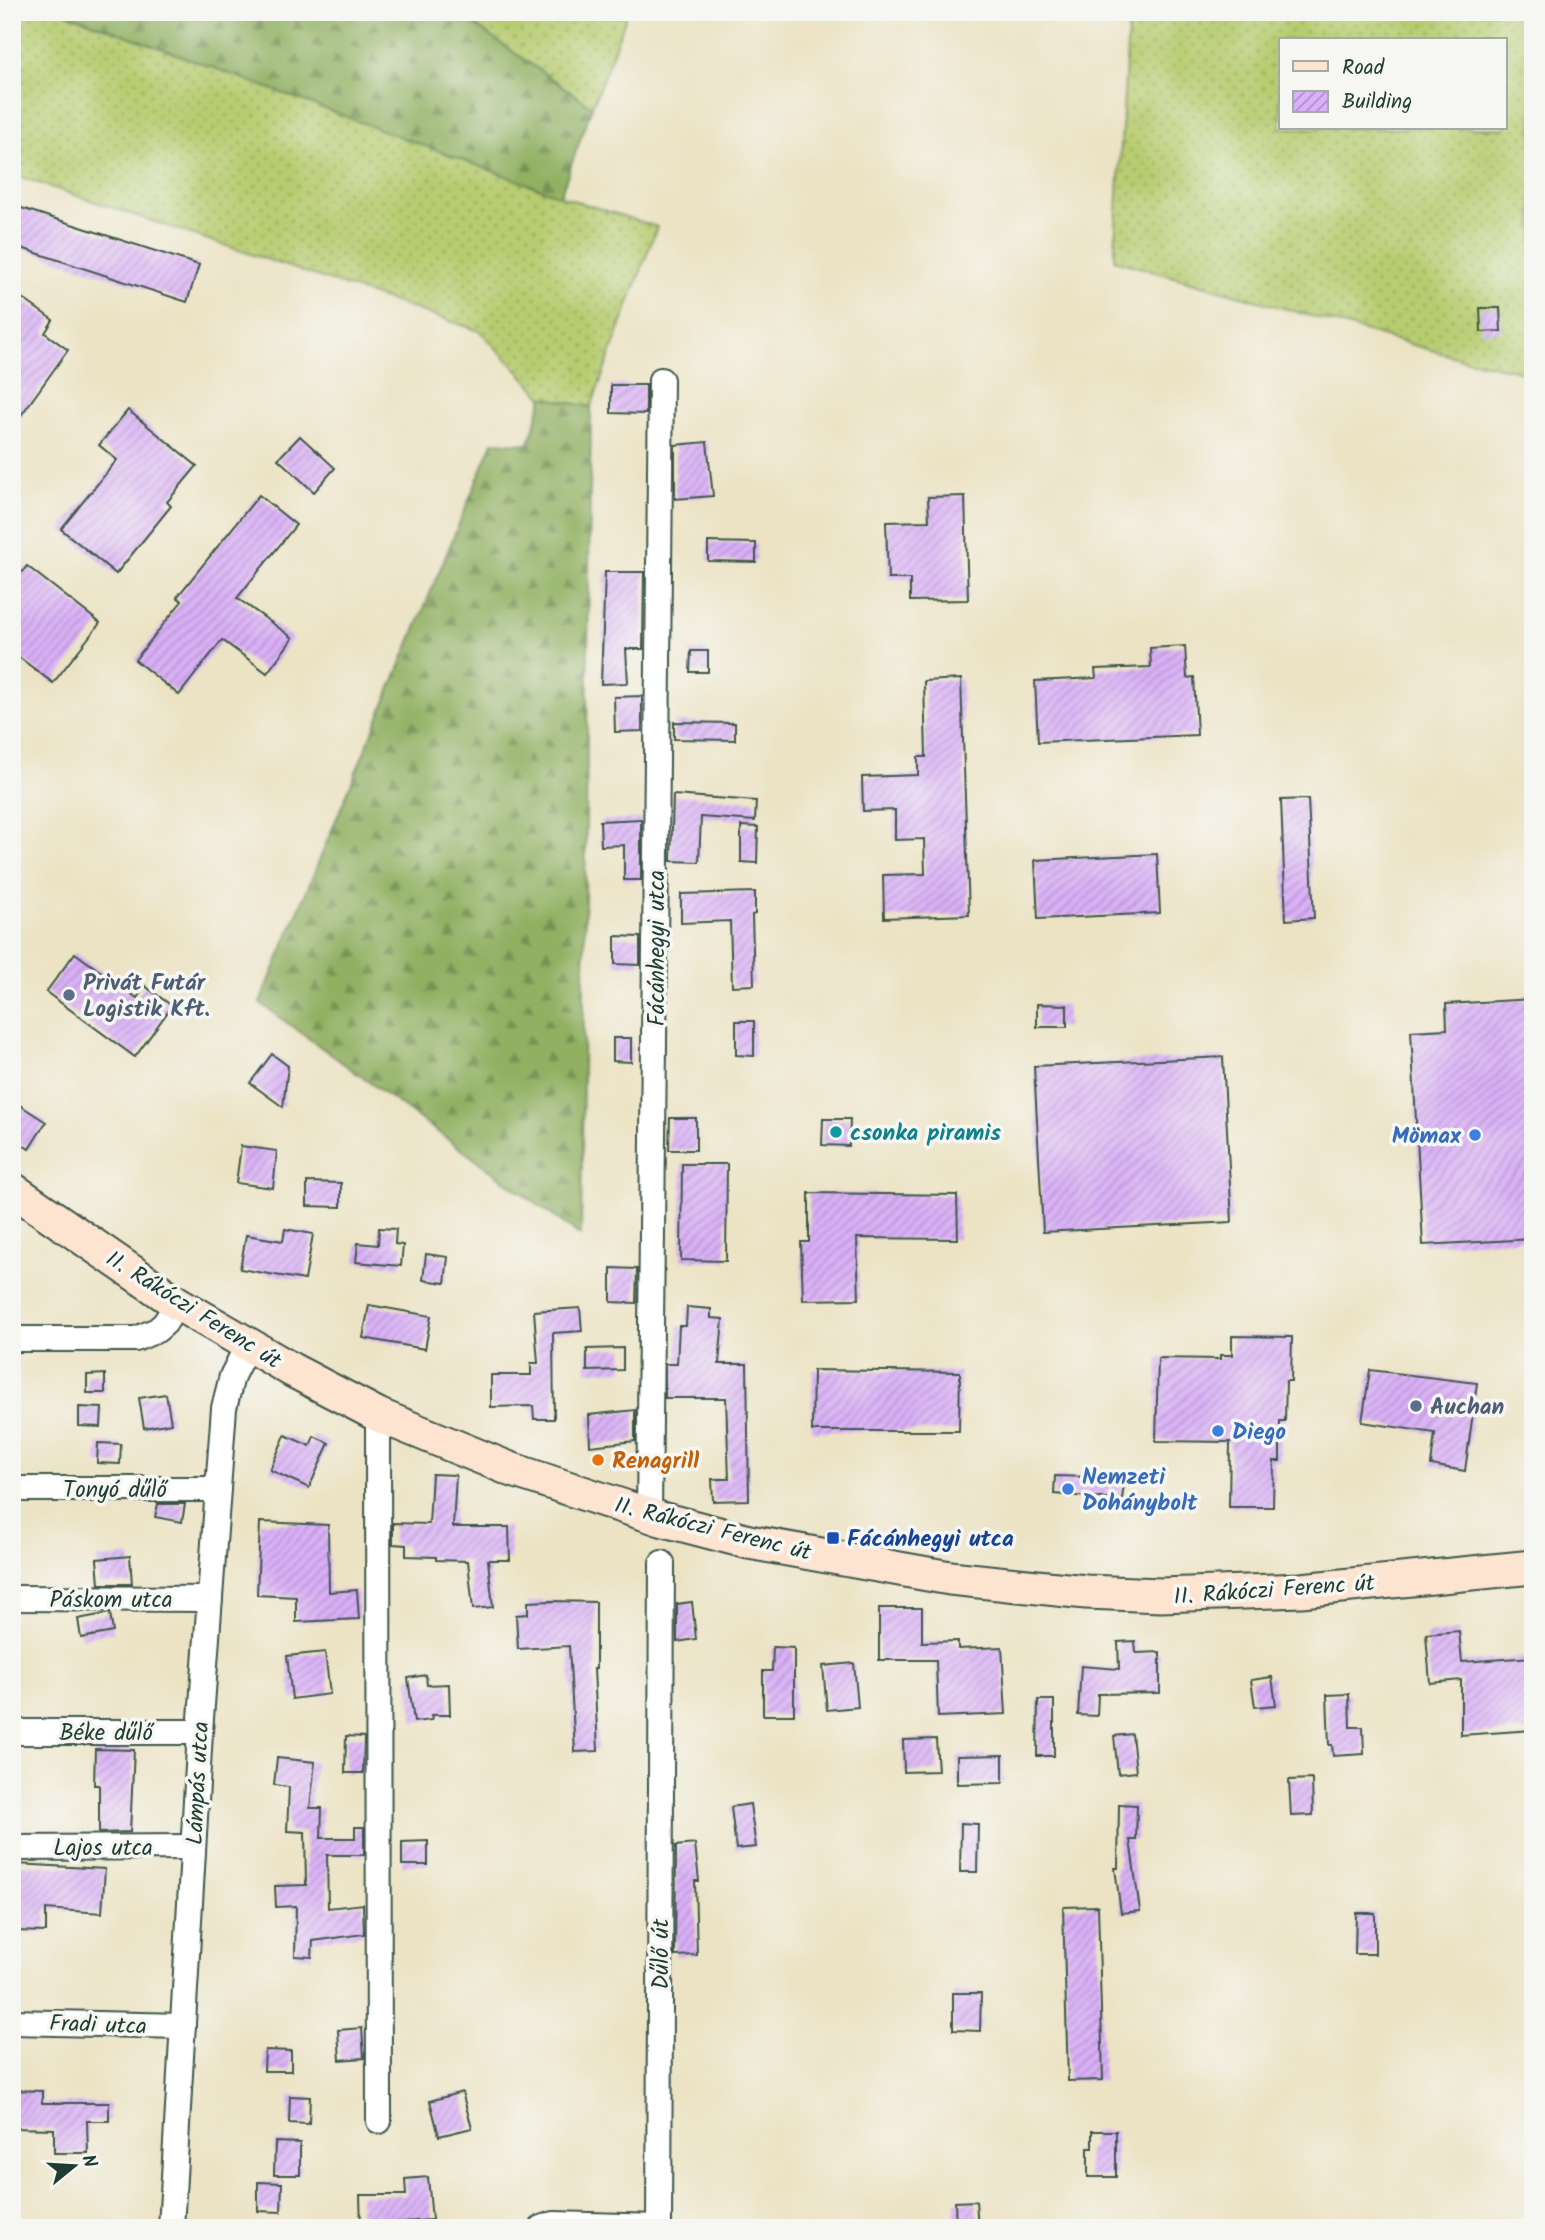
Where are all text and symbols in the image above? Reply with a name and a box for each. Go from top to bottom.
legend [1279,38,1506,130]
text: Road [1342,52,1385,85]
text: Building [1342,86,1412,119]
street label: Fácánhegyi utca [640,870,676,1026]
place label: Privát Futár Logistik Kft. [83,966,210,1028]
marker: Privát Futár Logistik Kft. [61,987,77,1003]
place label: csonka piramis [850,1116,1001,1152]
place label: Mömax [1392,1119,1462,1155]
marker: csonka piramis [828,1124,844,1140]
marker: Mömax [1467,1127,1483,1143]
street label: II. Rákóczi Ferenc út [98,1242,289,1380]
place label: Auchan [1430,1390,1505,1426]
marker: Auchan [1408,1398,1424,1414]
place label: Diego [1232,1415,1286,1451]
marker: Diego [1210,1423,1226,1439]
place label: Renagrill [612,1444,700,1480]
marker: Renagrill [590,1452,606,1468]
place label: Nemzeti Dohánybolt [1082,1460,1198,1522]
street label: Tonyó dűlő [63,1473,169,1509]
marker: Nemzeti Dohánybolt [1060,1481,1076,1497]
street label: II. Rákóczi Ferenc út [610,1488,816,1572]
place label: Fácánhegyi utca [847,1522,1014,1558]
marker: Fácánhegyi utca [825,1530,841,1546]
street label: II. Rákóczi Ferenc út [1172,1566,1377,1616]
street label: Páskom utca [50,1583,172,1619]
street label: Béke dűlő [59,1716,154,1752]
street label: Lámpás utca [178,1720,220,1846]
street label: Lajos utca [53,1831,153,1867]
street label: Dűlő út [644,1917,680,1990]
street label: Fradi utca [49,2006,147,2046]
north arrow [38,2132,108,2202]
text: N [72,2151,104,2172]

